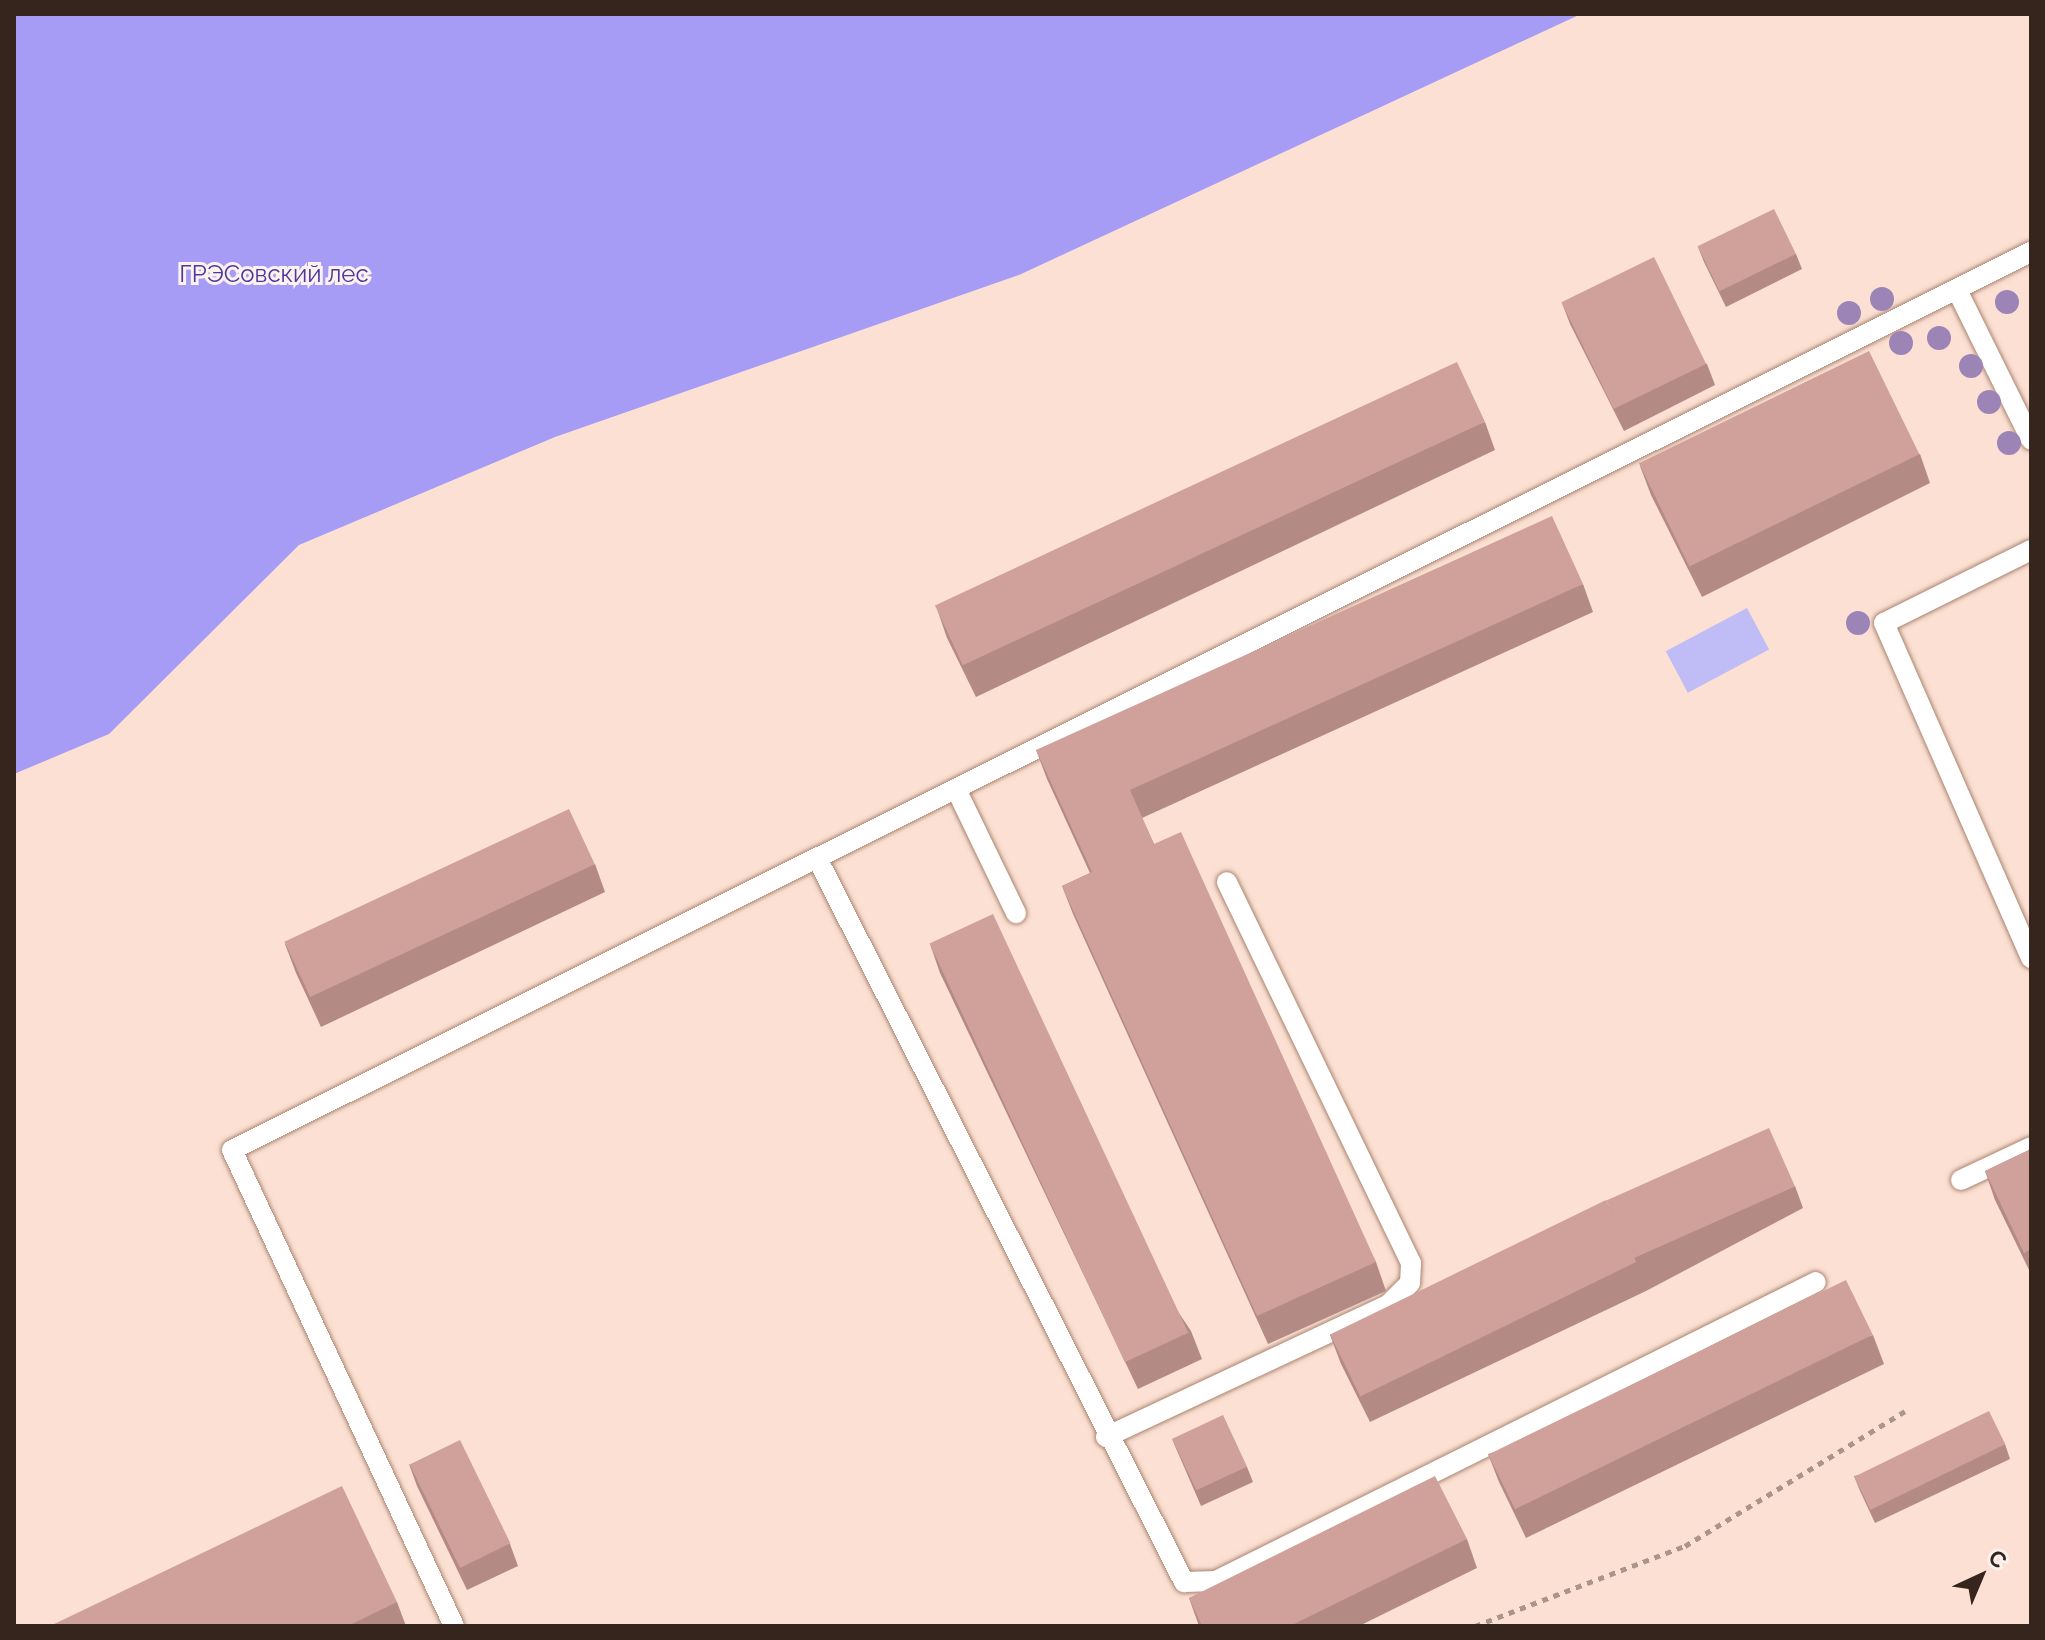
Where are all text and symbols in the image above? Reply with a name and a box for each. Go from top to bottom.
park label: ГРЭСовский лес [179,260,369,288]
north arrow [1941,1536,2021,1616]
text: С [1983,1544,2012,1573]

